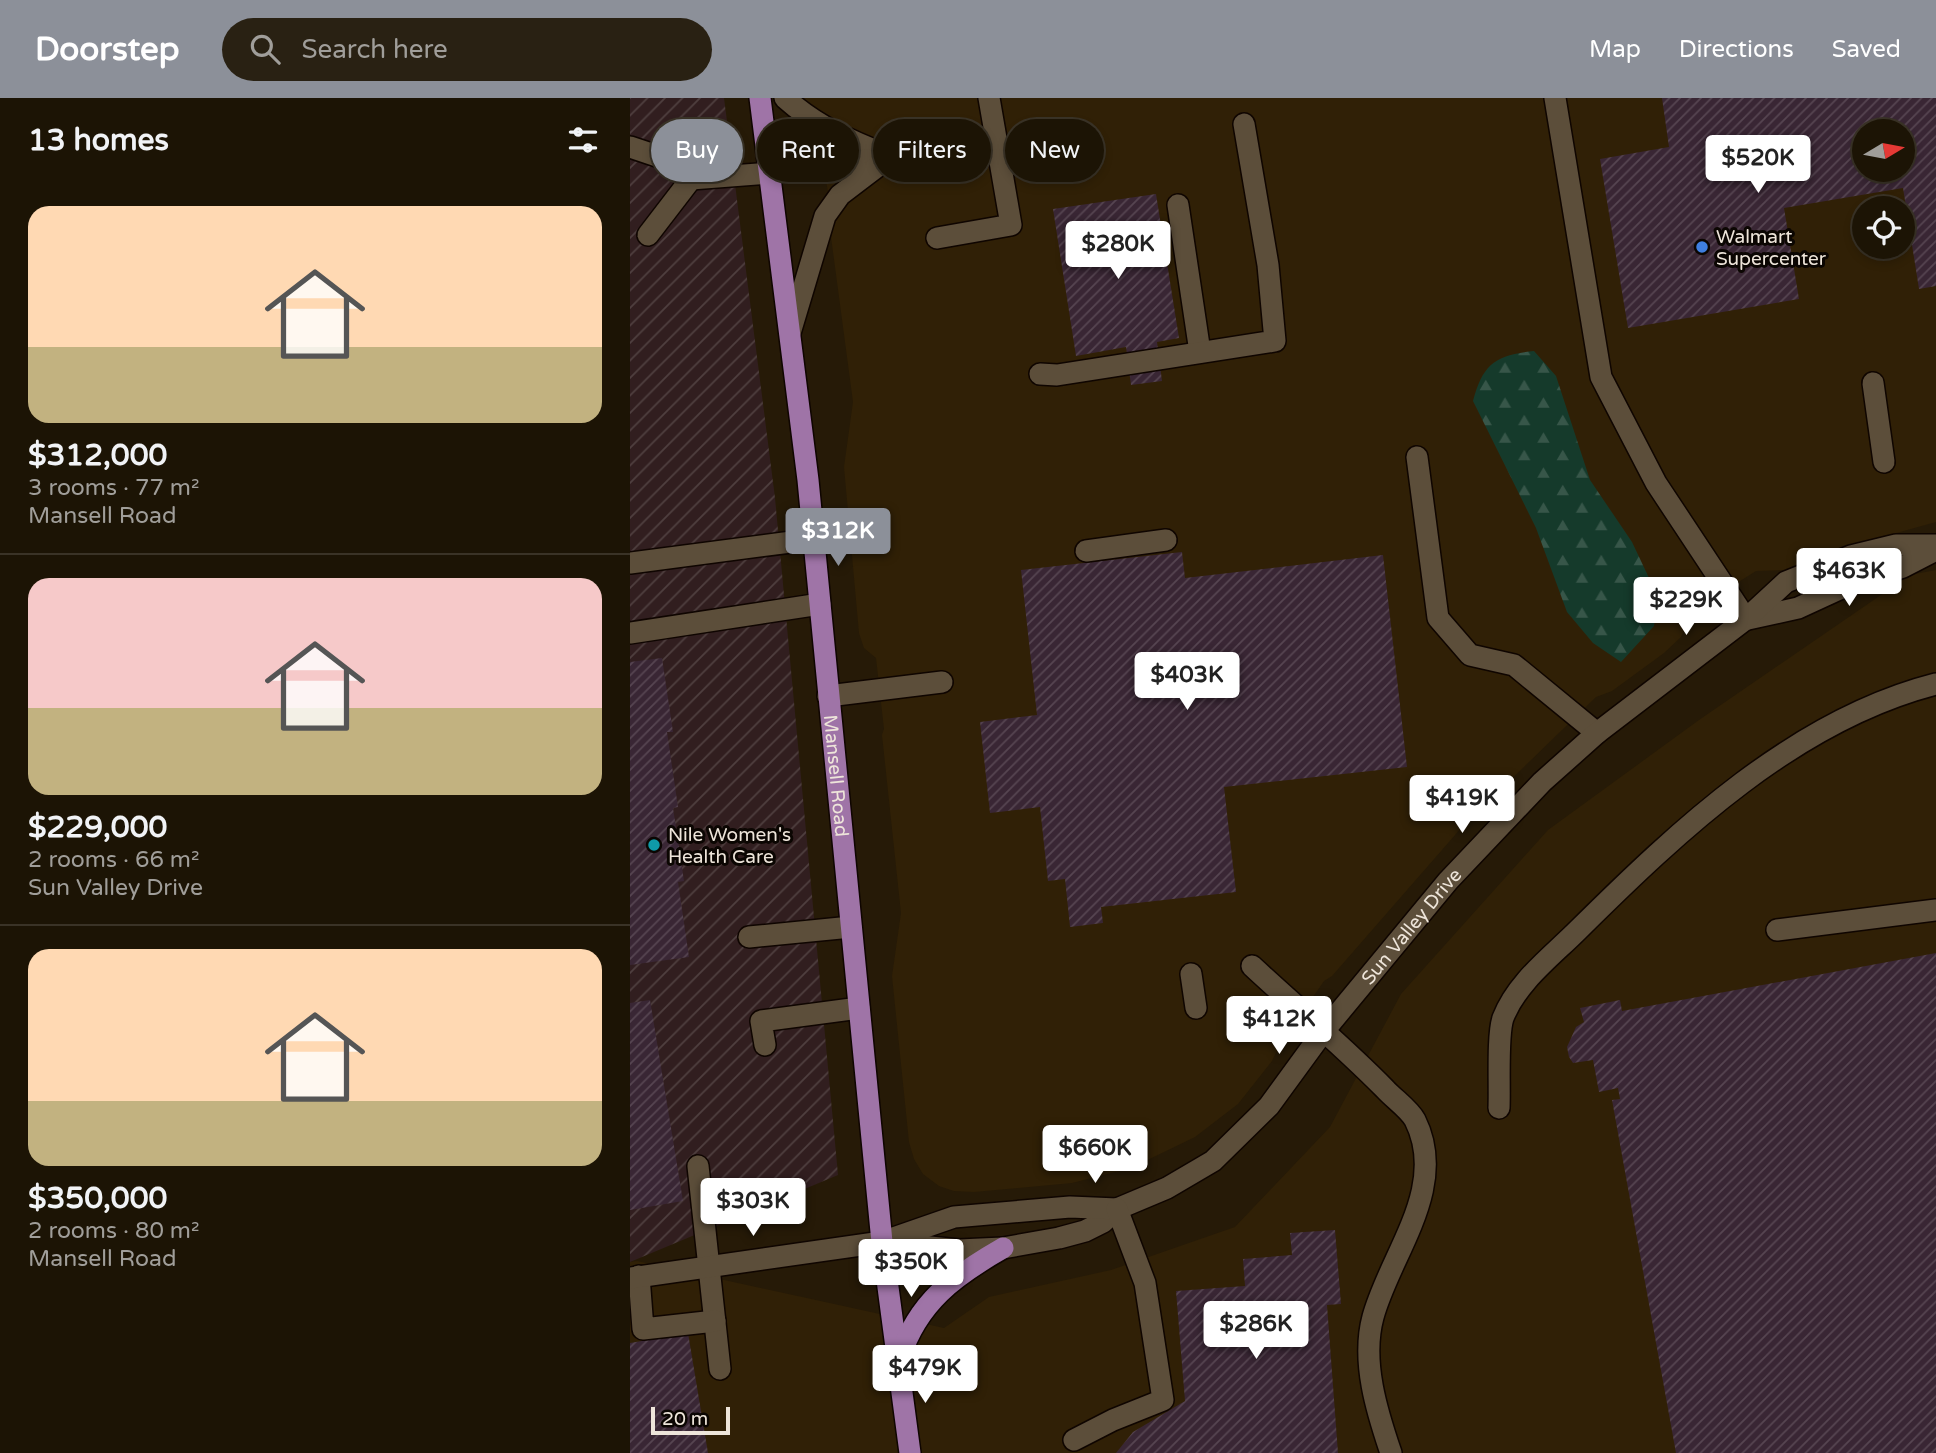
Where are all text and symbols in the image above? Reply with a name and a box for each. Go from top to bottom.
search box [222,18,712,81]
text: Doorstep [35,30,180,69]
icon: search [246,30,284,68]
text: Search here [302,34,448,65]
text: Map [1589,35,1641,64]
text: Directions [1679,35,1794,64]
text: Saved [1832,35,1901,64]
chip: Buy [651,119,743,182]
chip: Rent [757,119,859,182]
chip: Filters [873,119,991,182]
chip: New [1005,119,1104,182]
north arrow [1852,119,1914,182]
map controls [1852,119,1915,259]
icon: filters [564,121,602,159]
text: 13 homes [28,122,169,159]
pin: $520K [1709,136,1807,195]
text: $520K [1722,144,1794,172]
button: locate [1852,196,1915,259]
pin: $280K [1069,222,1167,281]
place label: Walmart Supercenter [1716,226,1827,270]
text: $280K [1082,230,1154,258]
marker: Walmart Supercenter [1694,239,1710,255]
icon: home [252,251,378,377]
text: $312,000 [28,437,167,474]
text: 3 rooms · 77 m² [28,474,199,502]
text: Mansell Road [28,502,176,530]
pin: $312K [789,508,887,568]
text: $312K [802,517,874,545]
pin: $463K [1800,548,1898,608]
text: $463K [1813,557,1885,585]
pin: $229K [1637,578,1735,637]
text: $229K [1650,586,1722,614]
icon: home [252,623,378,749]
pin: $403K [1138,652,1236,712]
text: $403K [1151,661,1223,689]
street label: Mansell Road [819,714,853,838]
pin: $419K [1413,776,1511,835]
text: $419K [1426,784,1498,812]
text: $229,000 [28,809,167,846]
place label: Nile Women's Health Care [668,824,791,868]
marker: Nile Women's Health Care [646,837,662,853]
text: 2 rooms · 66 m² [28,846,199,874]
street label: Sun Valley Drive [1357,864,1466,989]
text: Sun Valley Drive [28,874,203,902]
icon: home [252,994,378,1120]
pin: $412K [1230,996,1328,1056]
text: $412K [1243,1005,1315,1033]
pin: $660K [1046,1126,1144,1185]
text: $660K [1059,1134,1131,1162]
pin: $303K [704,1178,802,1238]
text: $350,000 [28,1180,167,1217]
text: $303K [717,1187,789,1215]
text: 2 rooms · 80 m² [28,1217,199,1245]
pin: $350K [862,1240,960,1299]
text: Mansell Road [28,1245,176,1273]
text: $350K [875,1248,947,1276]
pin: $286K [1207,1302,1305,1361]
text: $286K [1220,1310,1292,1338]
pin: $479K [876,1346,974,1405]
text: $479K [889,1354,961,1382]
scale bar [651,1404,730,1436]
text: 20 m [662,1408,708,1430]

